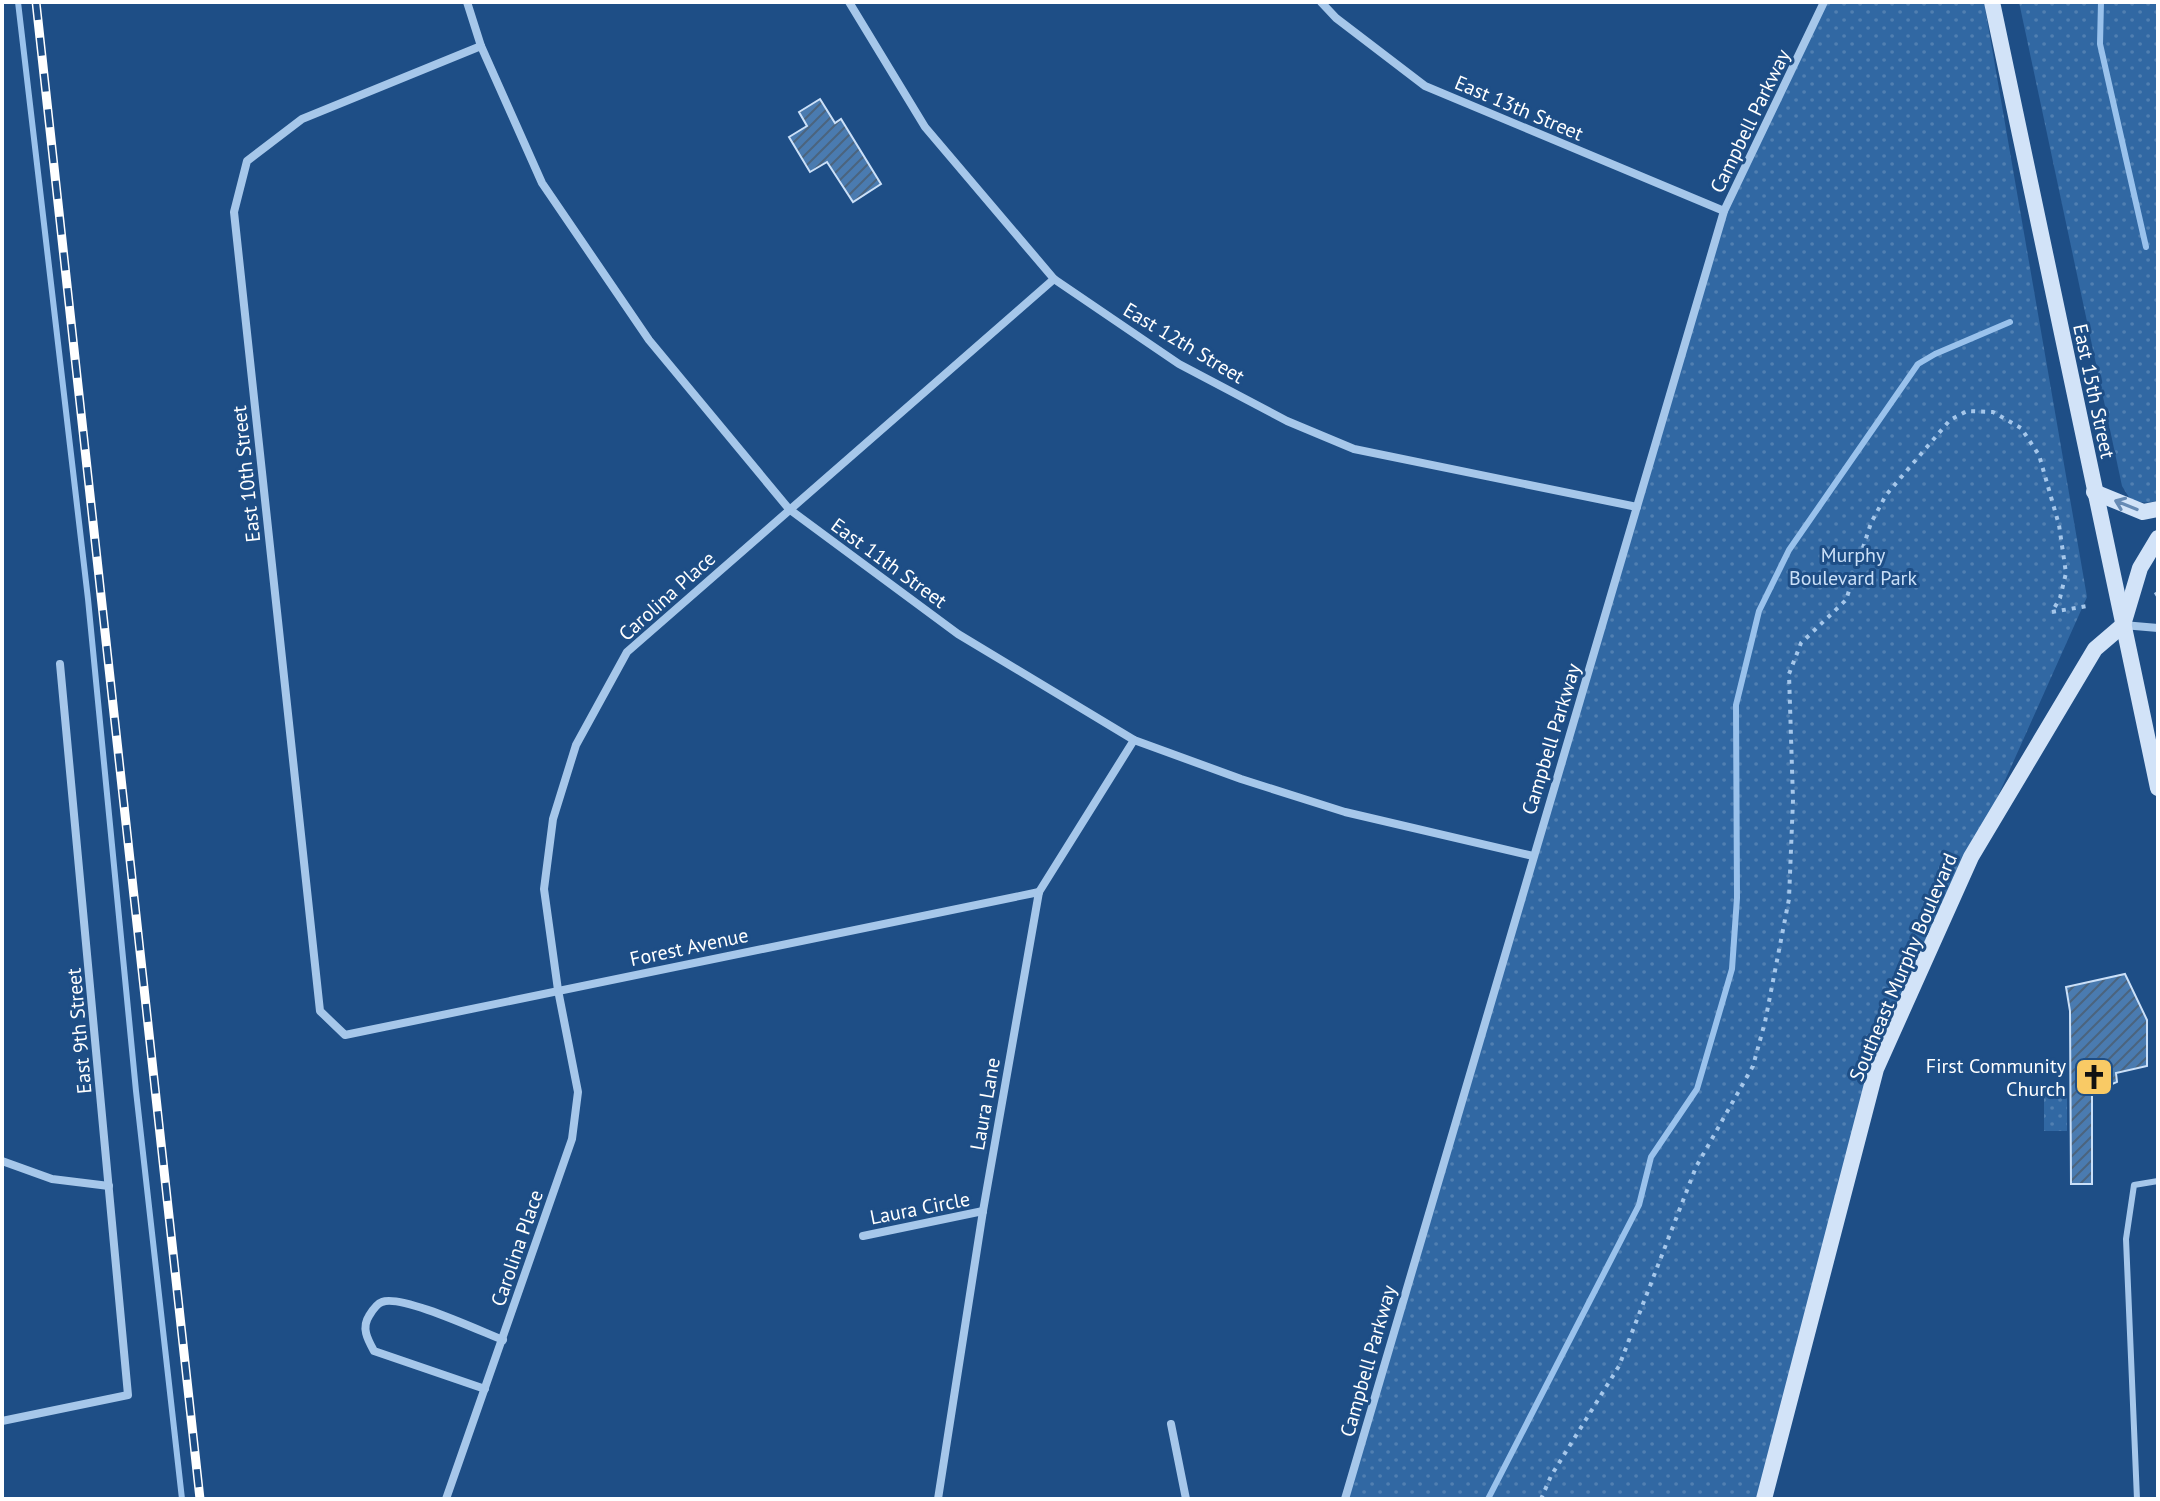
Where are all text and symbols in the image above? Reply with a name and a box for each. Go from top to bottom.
street label: Campbell Parkway [1704,44,1796,197]
street label: East 13th Street [1451,69,1587,147]
street label: East 12th Street [1119,297,1250,390]
street label: East 15th Street [2067,321,2121,461]
street label: East 10th Street [226,404,266,544]
one-way arrow [2114,497,2139,511]
street label: East 11th Street [826,512,952,614]
park label: Murphy Boulevard Park [1789,542,1917,591]
street label: Carolina Place [613,546,721,646]
street label: Campbell Parkway [1516,660,1587,818]
street label: Southeast Murphy Boulevard [1843,849,1963,1085]
street label: Forest Avenue [627,922,751,972]
street label: East 9th Street [61,967,97,1095]
place label: First Community Church [1926,1053,2067,1102]
street label: Laura Lane [964,1056,1006,1152]
church icon: First Community Church [2073,1056,2115,1098]
street label: Carolina Place [485,1186,549,1310]
street label: Laura Circle [868,1186,972,1230]
street label: Campbell Parkway [1334,1281,1402,1440]

